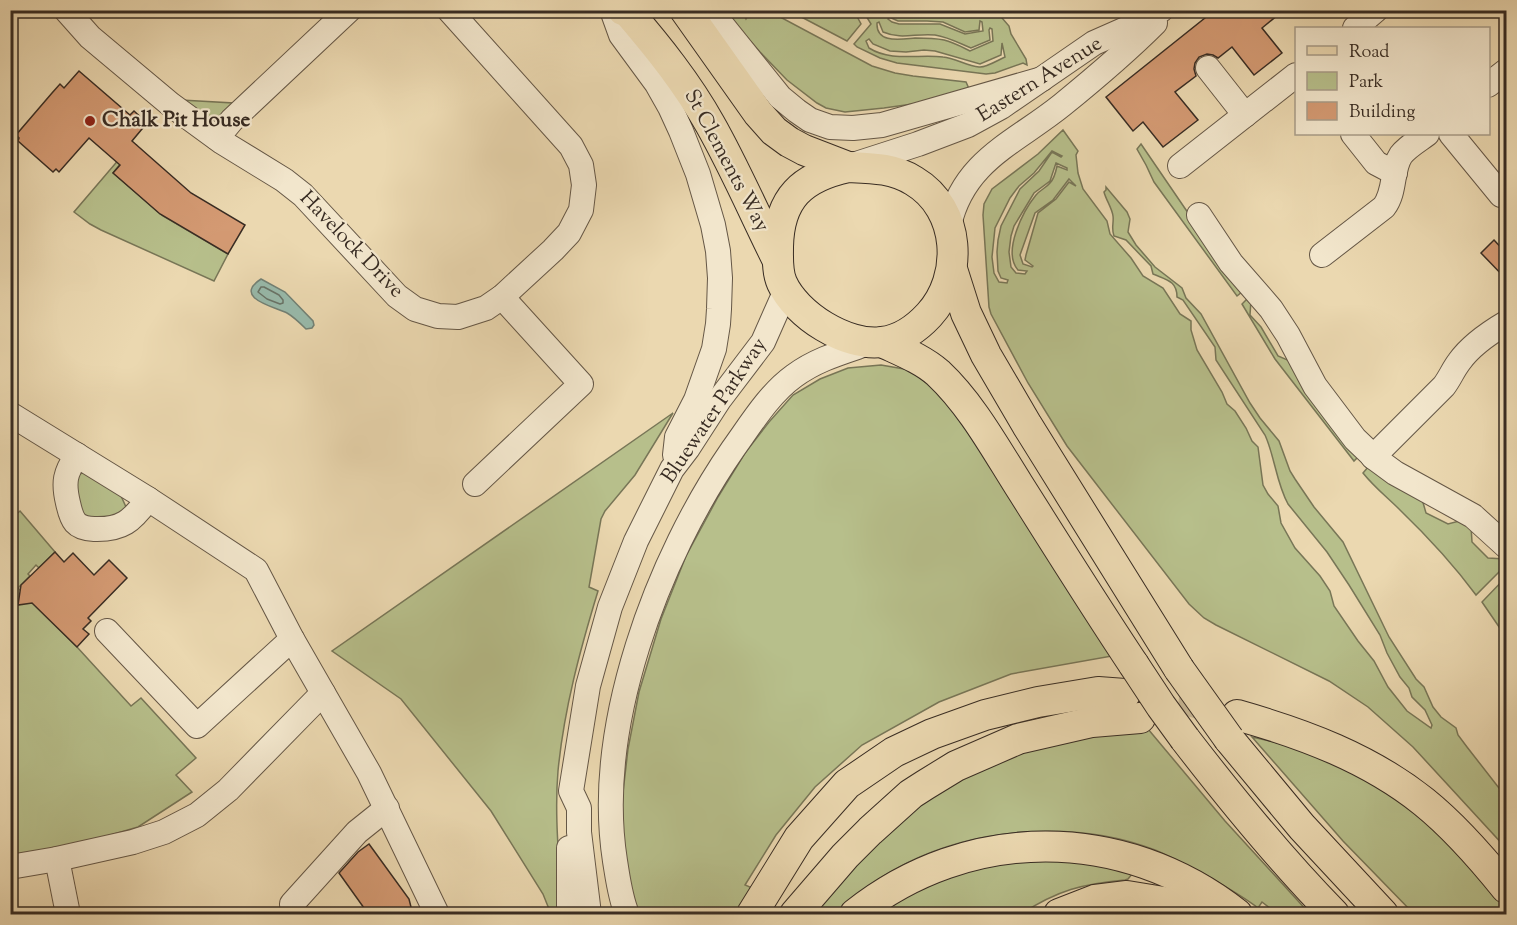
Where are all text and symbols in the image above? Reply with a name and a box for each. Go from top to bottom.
legend [1295,27,1490,135]
street label: Eastern Avenue [972,30,1108,130]
text: Road [1349,40,1389,66]
text: Park [1349,70,1384,96]
street label: St Clements Way [676,84,776,238]
text: Building [1349,100,1415,126]
place label: Chalk Pit House [102,106,250,136]
marker: Chalk Pit House [83,114,97,128]
street label: Havelock Drive [292,185,410,305]
street label: Bluewater Parkway [655,332,775,490]

